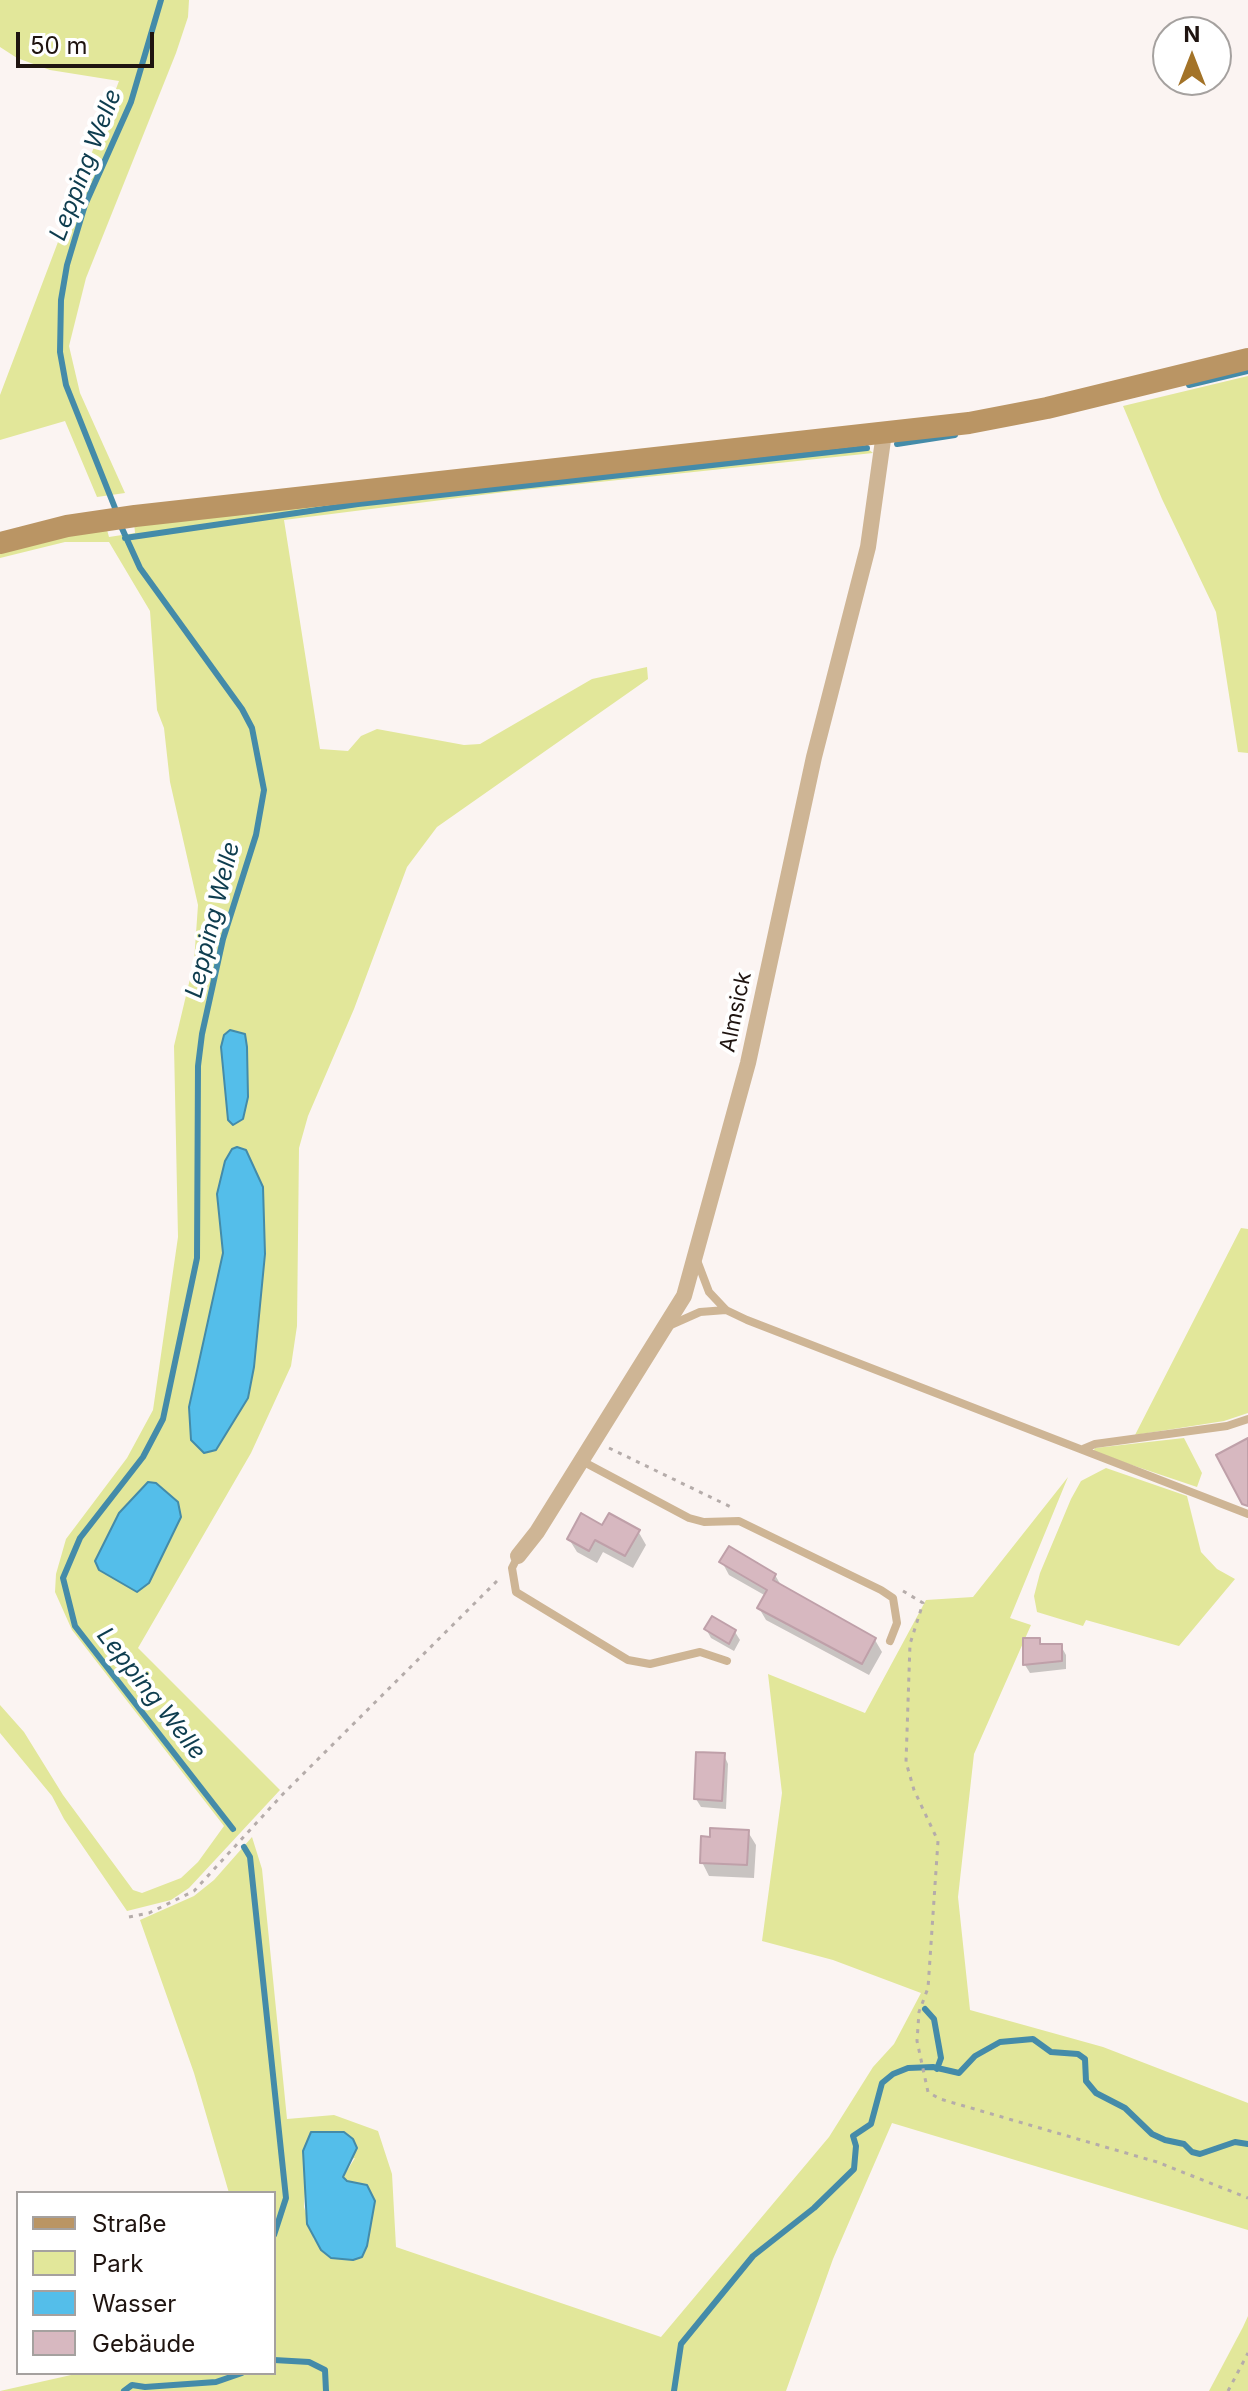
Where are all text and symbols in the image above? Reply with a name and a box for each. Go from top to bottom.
scale bar [20,16,158,66]
north arrow [1152,16,1232,96]
text: N [1184,21,1200,47]
text: 50 m [30,31,88,60]
water label: Lepping Welle [44,85,128,245]
water label: Lepping Welle [180,839,246,1001]
street label: Almsick [715,969,757,1055]
water label: Lepping Welle [90,1622,212,1766]
legend [16,2191,276,2375]
text: Straße [92,2209,167,2238]
text: Park [92,2249,143,2278]
text: Wasser [92,2289,176,2318]
text: Gebäude [92,2329,195,2358]

